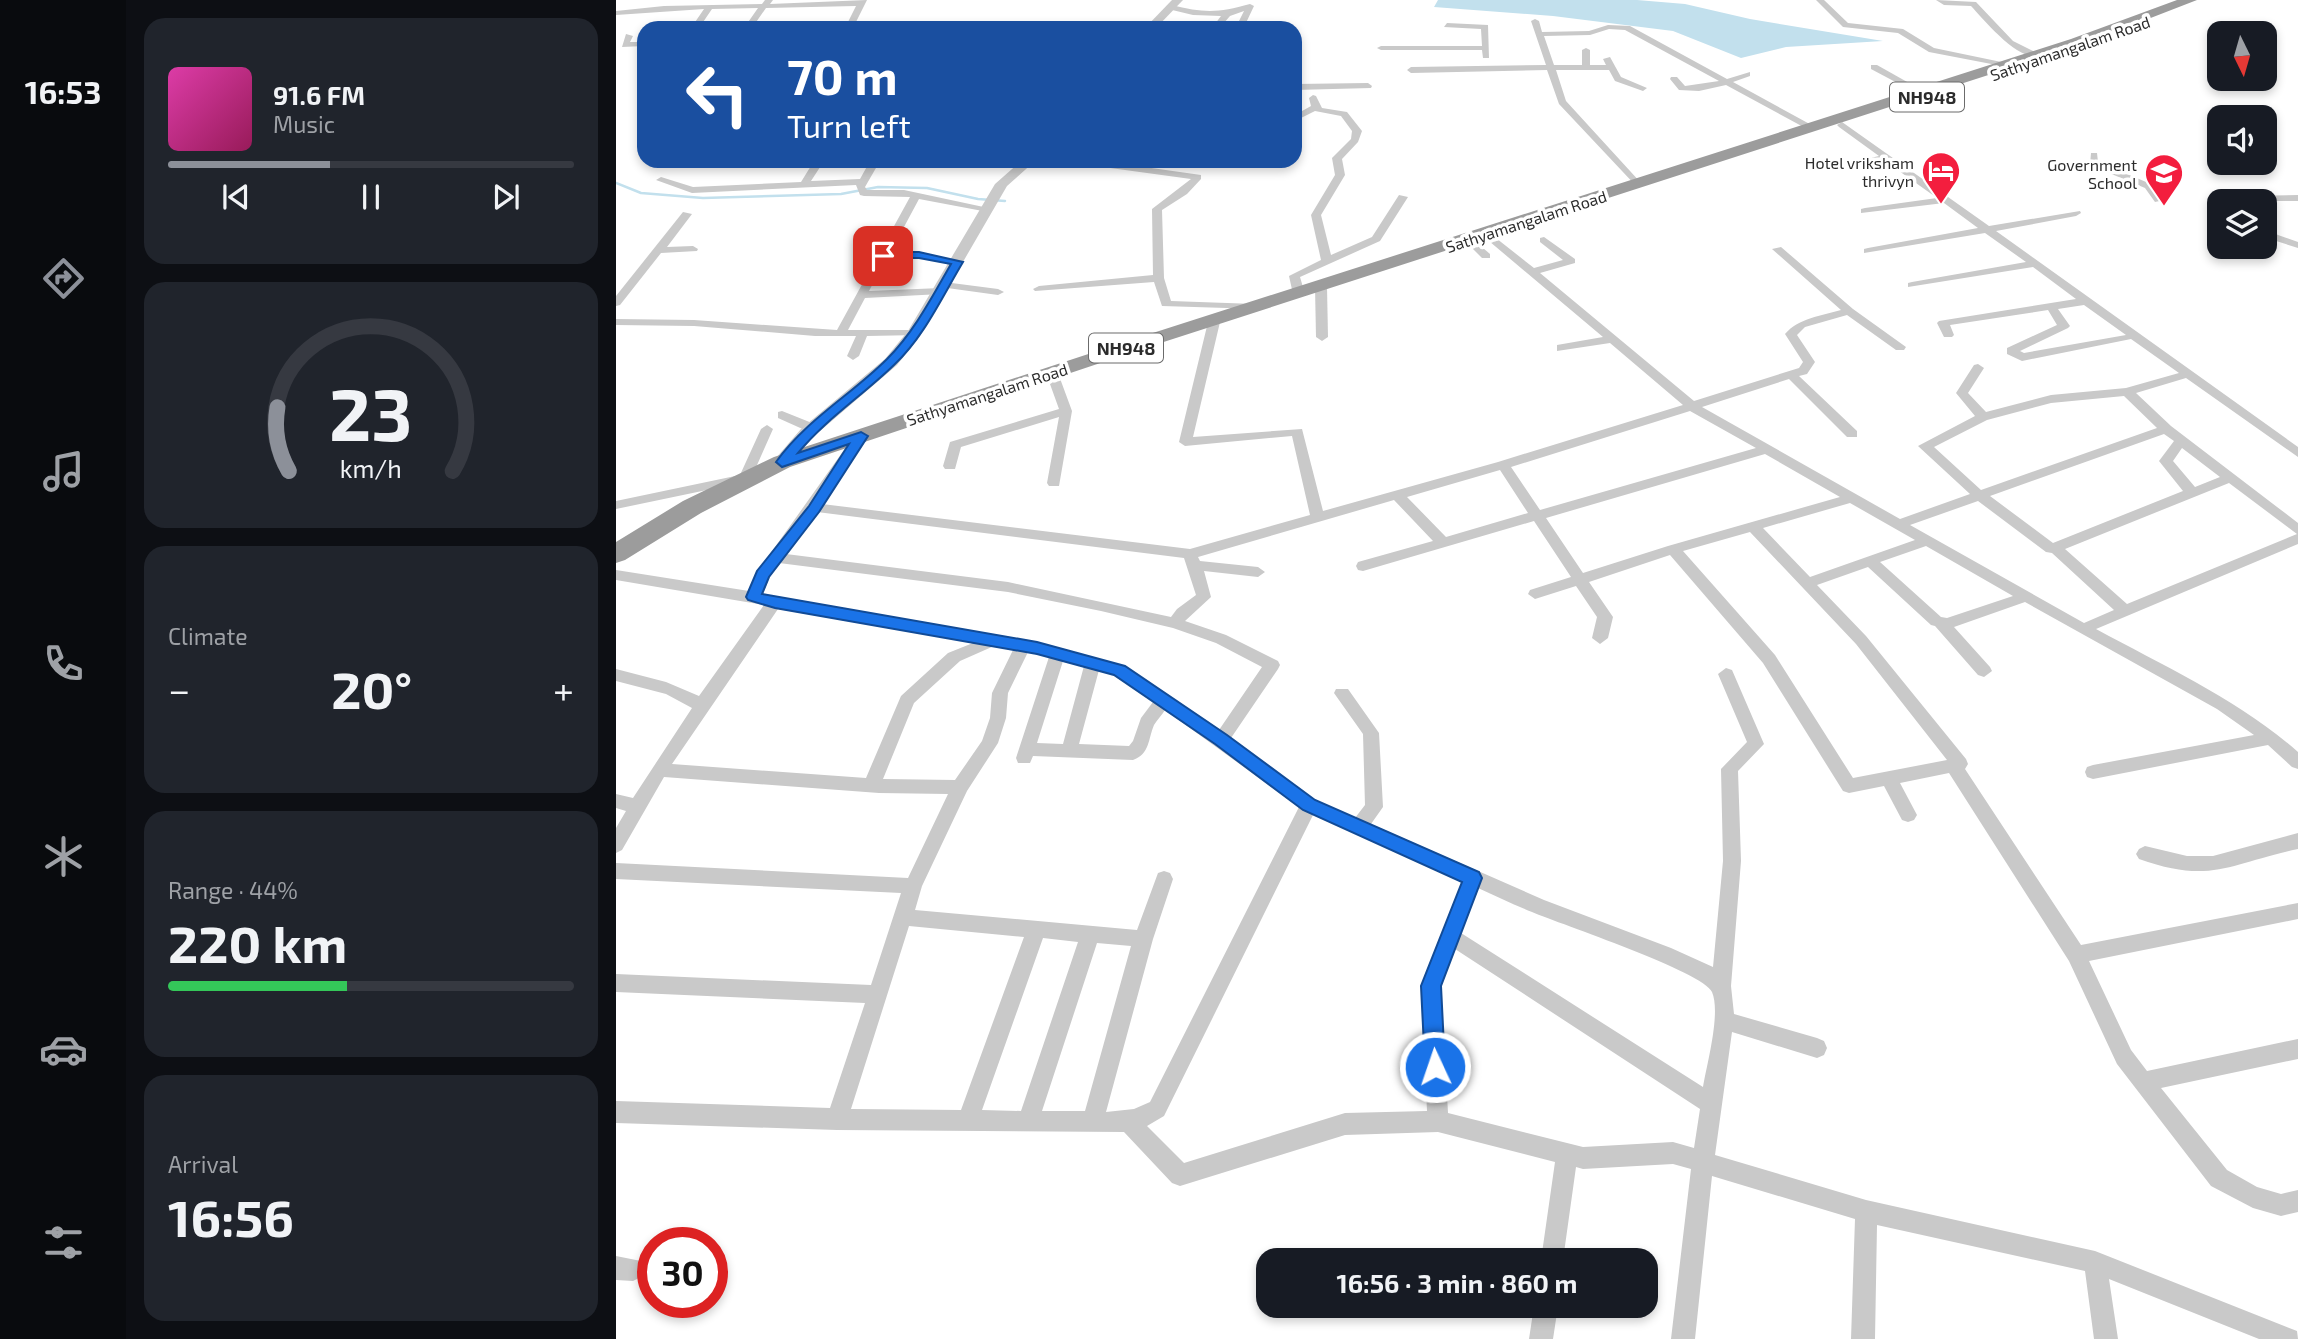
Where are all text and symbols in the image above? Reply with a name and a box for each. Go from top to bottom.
street label: Sathyamangalam Road [1987,12,2153,84]
north arrow [2207,21,2277,91]
map controls [2207,21,2277,259]
text: 70 m [787,46,898,105]
icon: left [672,49,763,140]
text: 16:53 [25,72,101,110]
text: 91.6 FM [273,79,365,110]
road number: NH948 [1890,82,1964,112]
button: sound [2207,105,2277,175]
text: Turn left [787,106,911,144]
text: Music [273,110,335,138]
hotel icon: Hotel vriksham thrivyn [1920,150,1962,205]
school or university icon: Government School [2143,152,2185,207]
place label: Hotel vriksham thrivyn [1805,153,1914,190]
place label: Government School [2047,155,2137,192]
icon: previous [217,178,255,216]
icon: pause [352,178,390,216]
icon: next [487,178,525,216]
street label: Sathyamangalam Road [1443,186,1609,256]
button: layers [2207,189,2277,259]
pin [853,226,913,286]
icon: arrive [864,237,902,275]
icon: directions [39,254,88,303]
road number: NH948 [1089,334,1163,362]
street label: Sathyamangalam Road [904,359,1070,429]
text: 23 [329,369,413,457]
icon: music [39,447,88,496]
text: km/h [340,453,402,483]
text: Climate [168,622,248,650]
icon: phone [39,639,88,688]
text: 20° [331,657,412,719]
text: − [168,666,190,712]
text: + [553,666,574,712]
icon: climate [39,832,88,881]
text: Range · 44% [168,876,298,904]
text: 220 km [168,911,347,973]
icon: car [39,1025,88,1074]
position arrow [1398,1030,1472,1104]
text: Arrival [168,1150,238,1178]
text: 16:56 [168,1185,294,1247]
icon: filters [39,1218,88,1267]
speed limit sign: 30 [637,1227,728,1318]
text: 16:56 · 3 min · 860 m [1337,1267,1578,1298]

